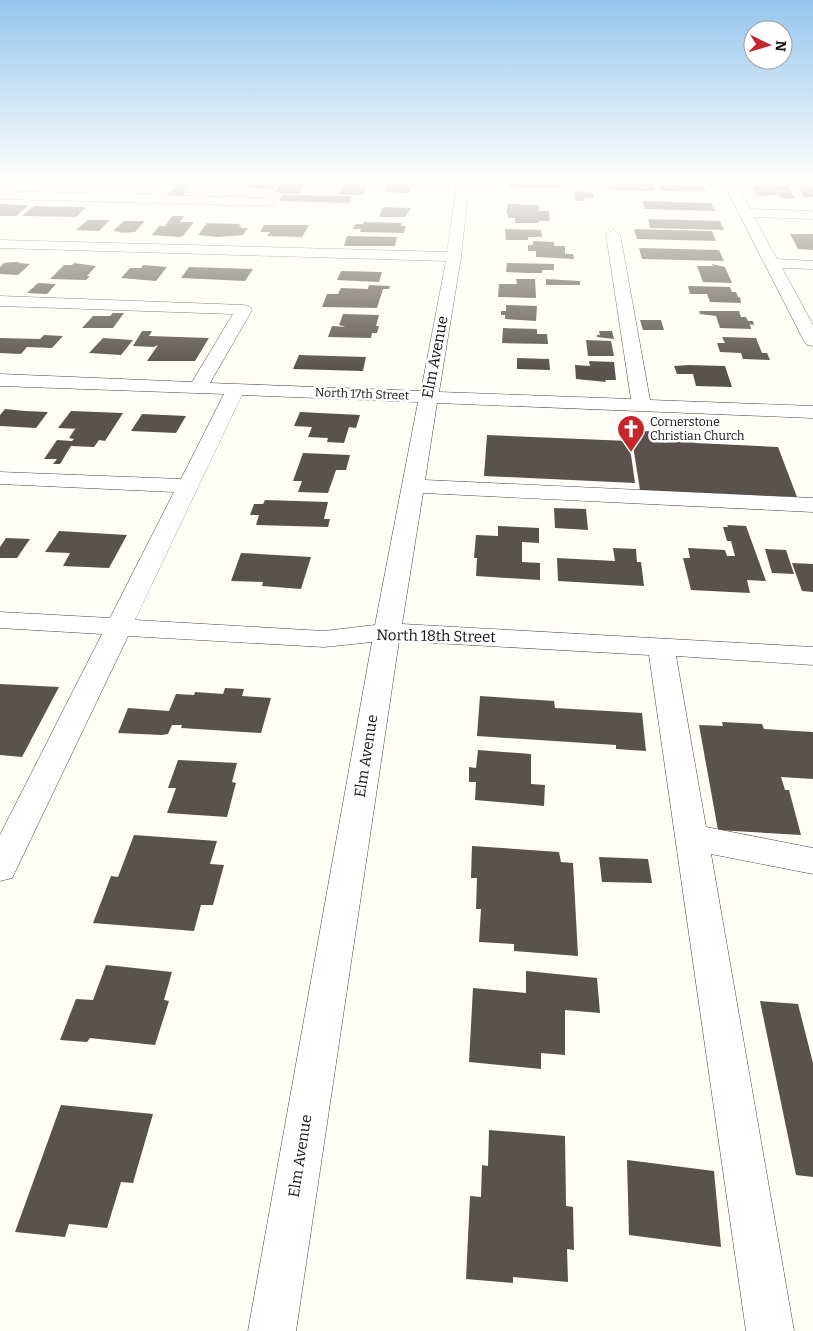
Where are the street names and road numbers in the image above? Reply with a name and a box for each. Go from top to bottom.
street label: Elm Avenue [418,314,452,400]
street label: North 17th Street [315,385,410,403]
street label: North 18th Street [376,626,496,646]
street label: Elm Avenue [351,713,381,799]
street label: Elm Avenue [285,1113,315,1199]

